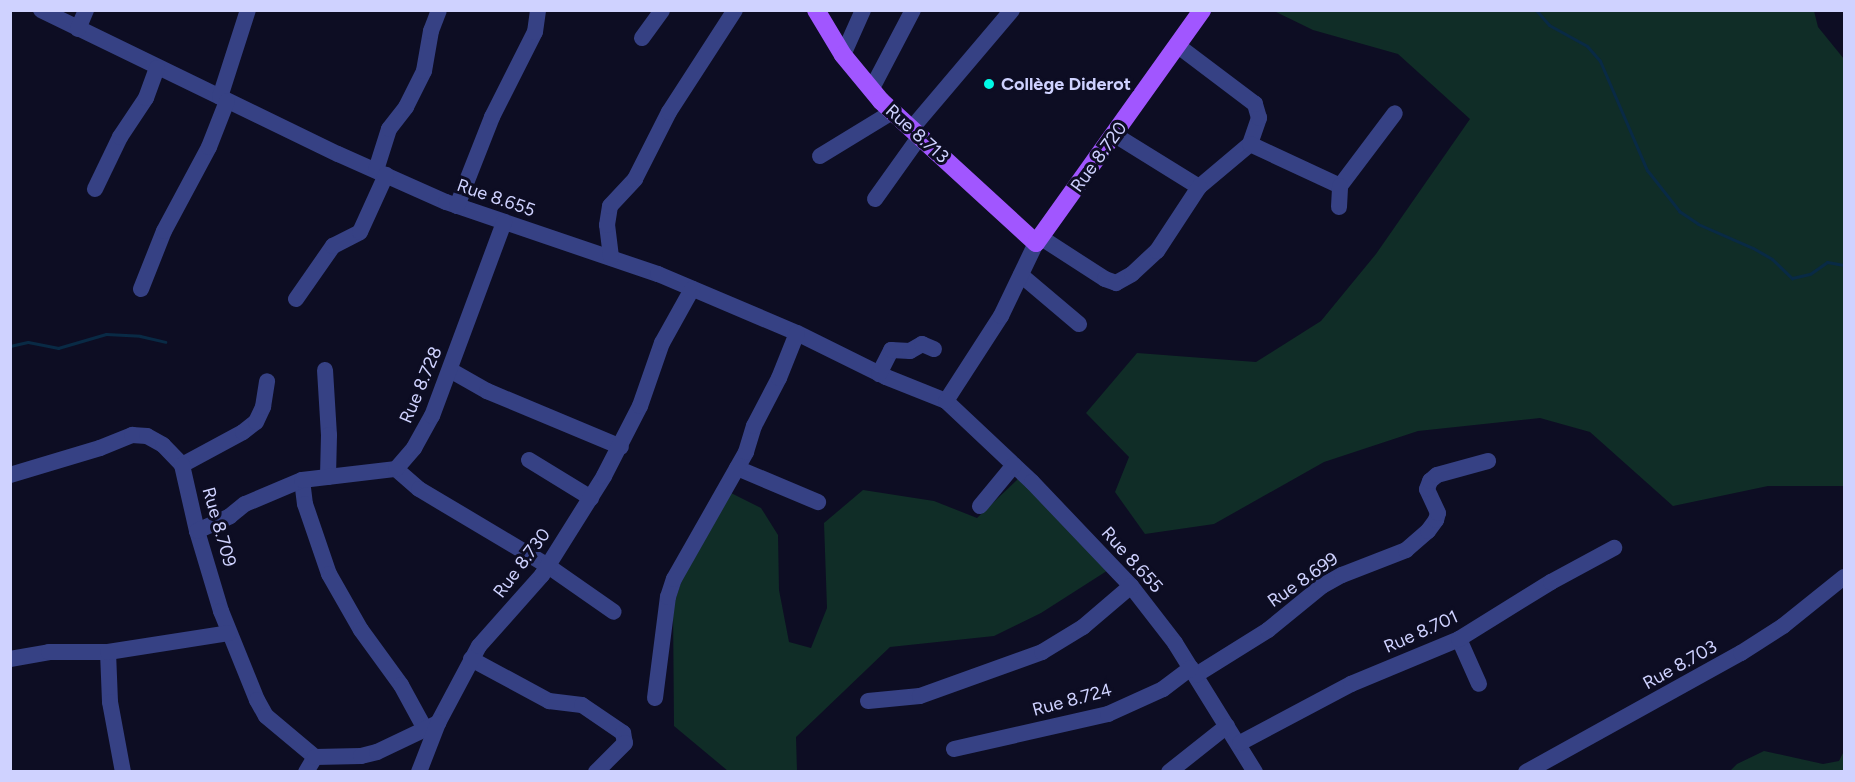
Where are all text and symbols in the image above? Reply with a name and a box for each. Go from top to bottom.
place label: Collège Diderot [1001,73,1131,95]
marker: Collège Diderot [982,77,996,91]
street label: Rue 8.713 [881,100,953,168]
street label: Rue 8.720 [1066,118,1132,196]
street label: Rue 8.655 [454,175,538,221]
street label: Rue 8.728 [395,343,447,427]
street label: Rue 8.709 [197,485,241,569]
street label: Rue 8.655 [1097,523,1167,597]
street label: Rue 8.730 [489,524,555,602]
street label: Rue 8.699 [1264,548,1342,612]
street label: Rue 8.701 [1381,606,1461,658]
street label: Rue 8.703 [1639,636,1721,694]
street label: Rue 8.724 [1030,679,1114,721]

